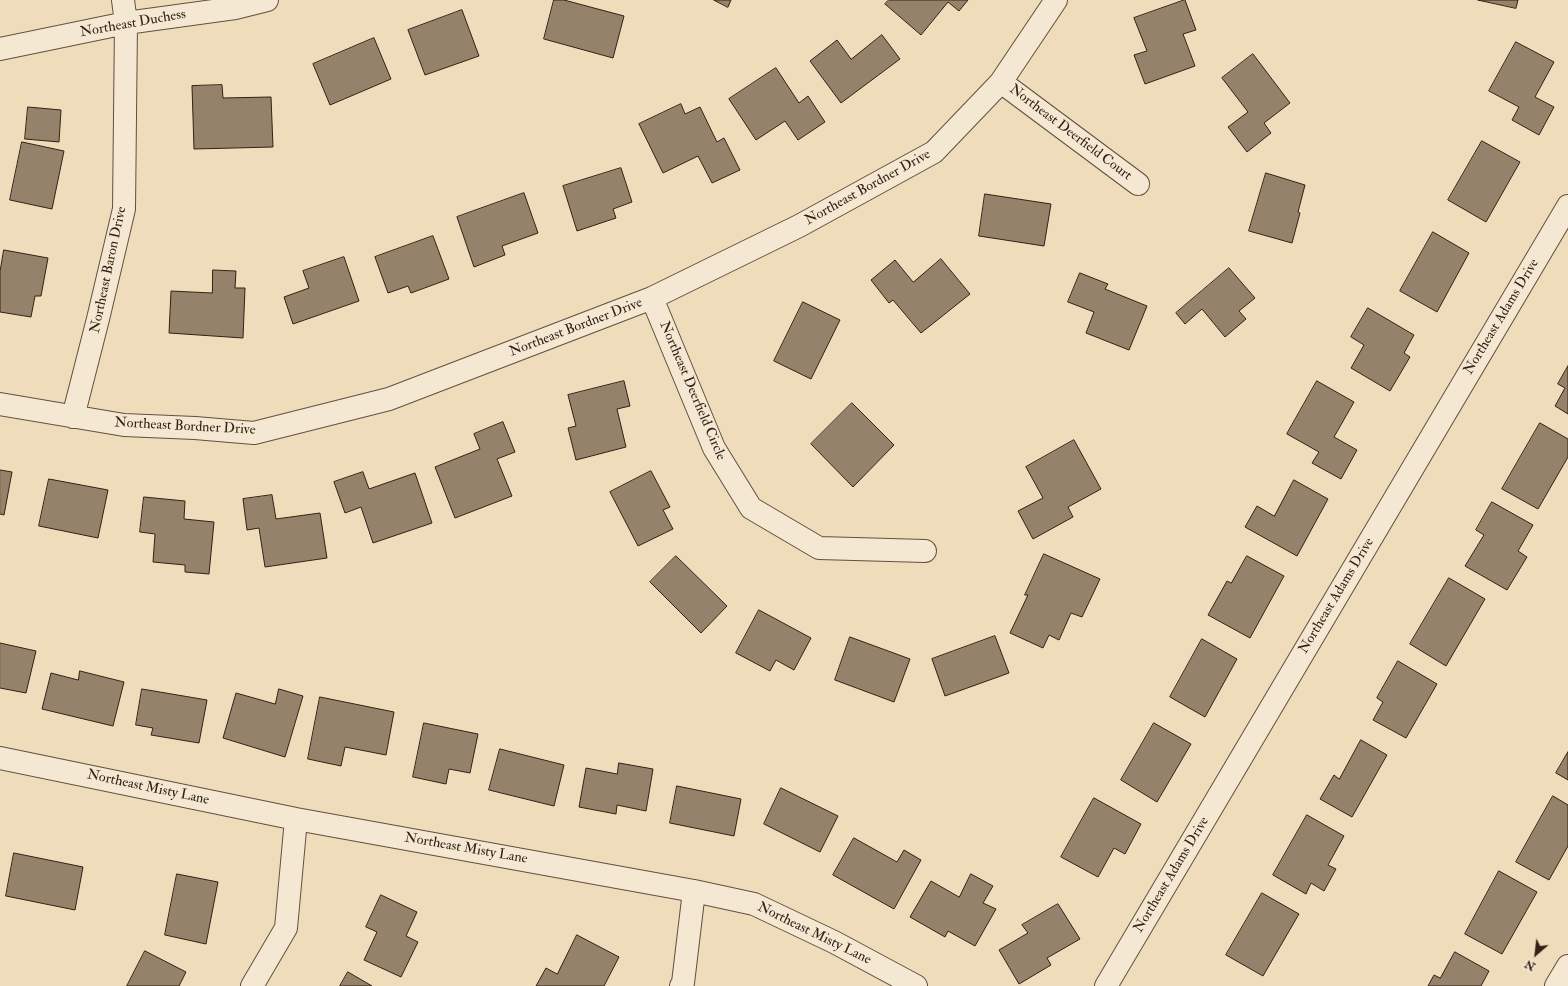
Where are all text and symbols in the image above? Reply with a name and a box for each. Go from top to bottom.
street label: Northeast Duchess [79,6,187,42]
street label: Northeast Deerfield Court [1005,81,1135,185]
street label: Northeast Bordner Drive [802,146,934,230]
street label: Northeast Baron Drive [87,205,131,335]
street label: Northeast Adams Drive [1461,256,1543,378]
street label: Northeast Bordner Drive [507,295,645,361]
street label: Northeast Deerfield Circle [655,319,729,463]
street label: Northeast Bordner Drive [114,415,256,439]
street label: Northeast Adams Drive [1296,535,1378,657]
street label: Northeast Misty Lane [85,767,211,809]
street label: Northeast Adams Drive [1131,814,1213,936]
street label: Northeast Misty Lane [403,830,529,868]
street label: Northeast Misty Lane [754,899,874,969]
north arrow [1516,934,1556,974]
text: N [1523,957,1538,973]

